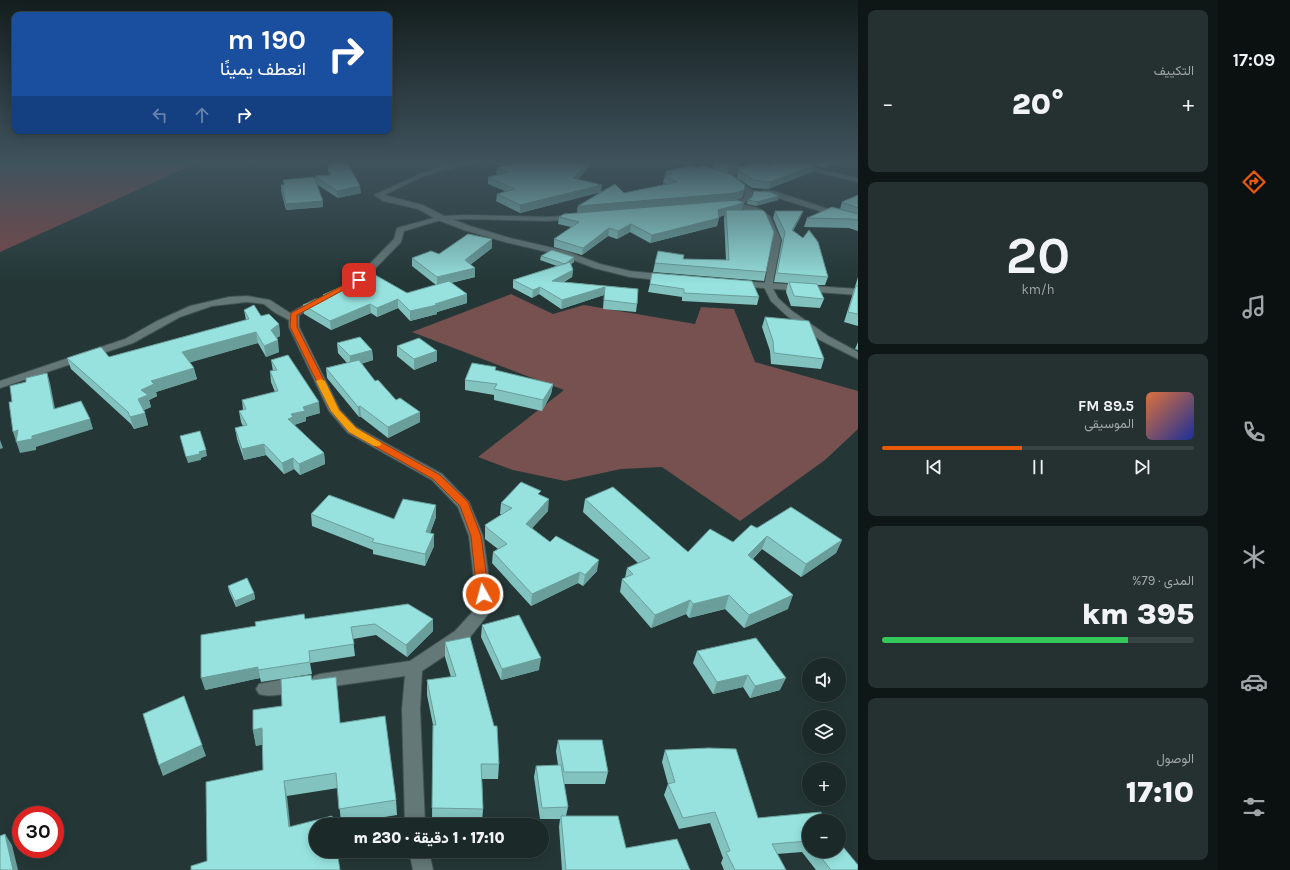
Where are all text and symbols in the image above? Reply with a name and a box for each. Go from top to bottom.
text: 190 m [228,23,306,56]
icon: right [320,28,372,80]
text: 17:09 [1233,49,1275,71]
text: انعطف يمينًا [220,58,306,80]
text: التكييف [1154,63,1194,78]
text: 20° [1012,86,1064,122]
text: − [882,91,894,117]
text: + [1182,91,1194,117]
icon: left [149,104,171,126]
icon: ahead [191,104,213,126]
icon: right [233,104,255,126]
icon: directions [1240,168,1268,196]
text: 20 [1006,225,1070,286]
pin [342,263,376,297]
icon: arrive [348,269,370,291]
text: km/h [1022,282,1054,297]
icon: music [1240,293,1268,321]
text: 89.5 FM [1078,397,1134,415]
text: الموسيقى [1084,416,1134,431]
icon: phone [1240,418,1268,446]
icon: previous [923,456,945,478]
icon: pause [1027,456,1049,478]
icon: next [1131,456,1153,478]
icon: climate [1240,543,1268,571]
position arrow [462,573,504,615]
text: المدى · 79% [1132,573,1194,588]
text: 395 km [1081,596,1194,632]
map controls [802,658,846,858]
button: sound [802,658,846,702]
icon: car [1240,668,1268,696]
button: layers [802,710,846,754]
text: الوصول [1156,751,1194,766]
button: + [802,762,846,806]
text: 17:10 [1126,774,1194,810]
icon: filters [1240,793,1268,821]
speed limit sign: 30 [12,806,64,858]
button: − [802,814,846,858]
text: 17:10 · 1 دقيقة · 230 m [353,829,505,847]

